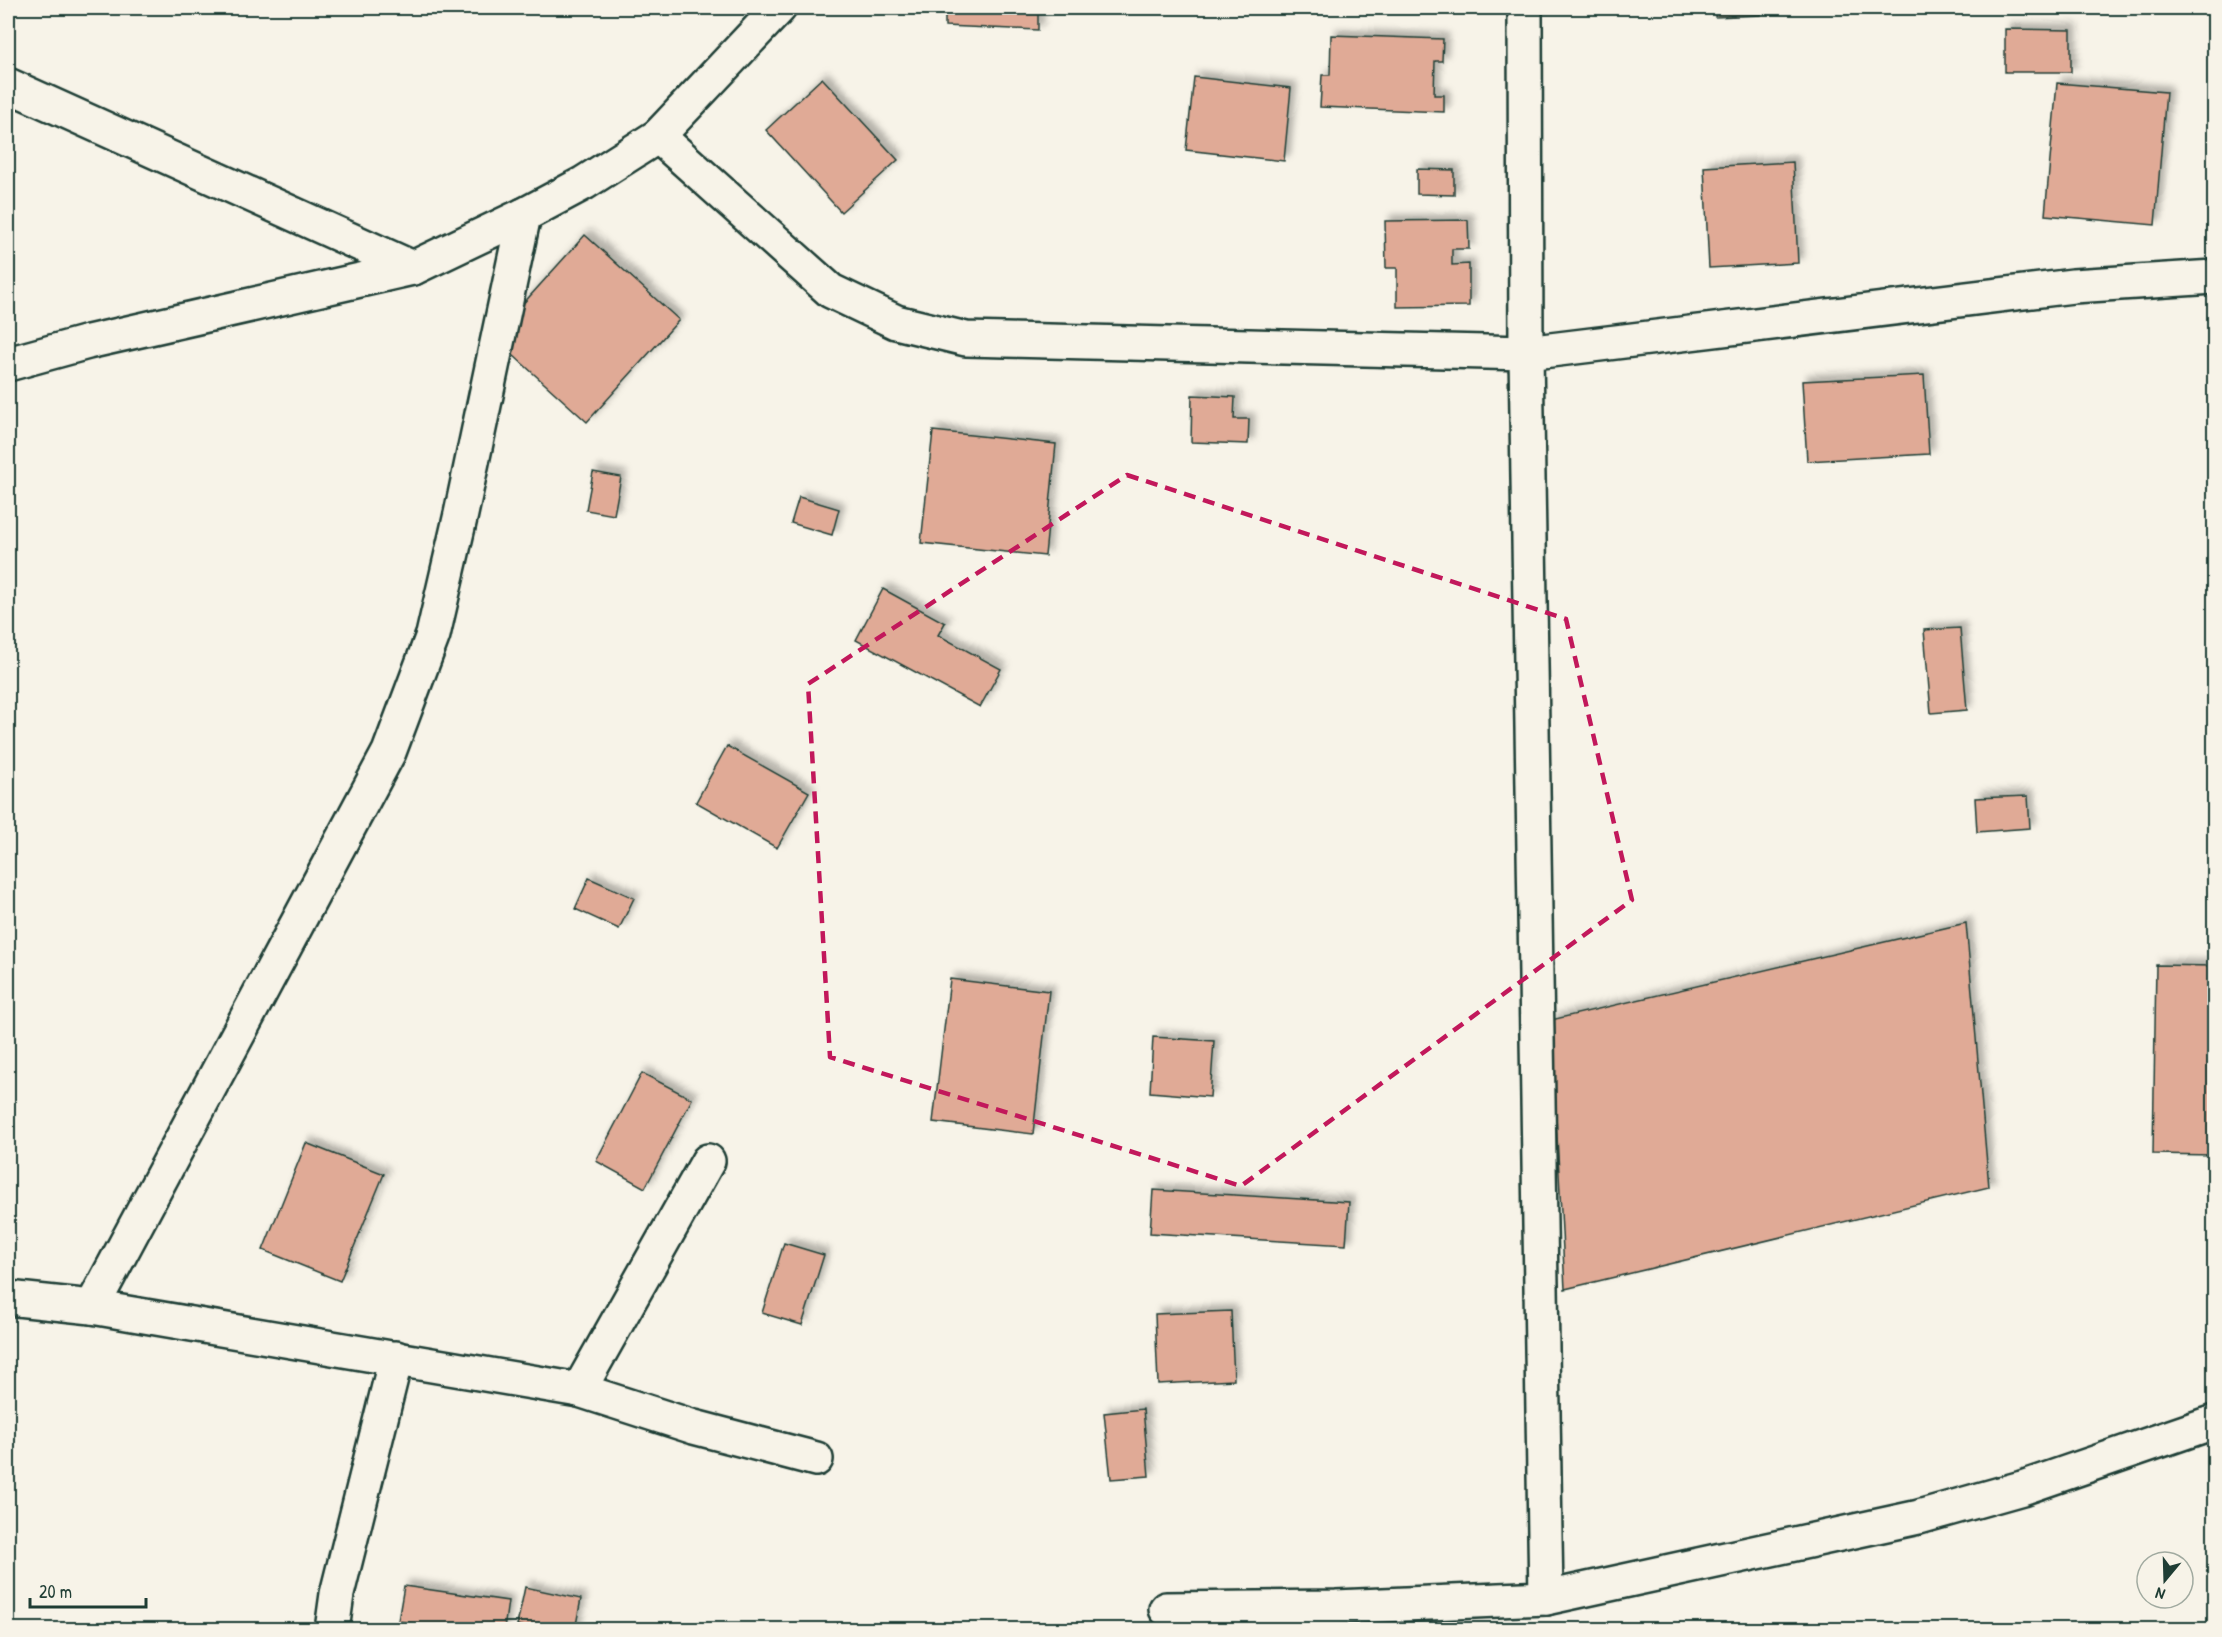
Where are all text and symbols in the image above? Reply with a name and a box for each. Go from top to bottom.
north arrow [2135,1550,2195,1610]
scale bar [30,1571,146,1609]
text: 20 m [39,1579,72,1604]
text: N [2152,1582,2168,1606]

